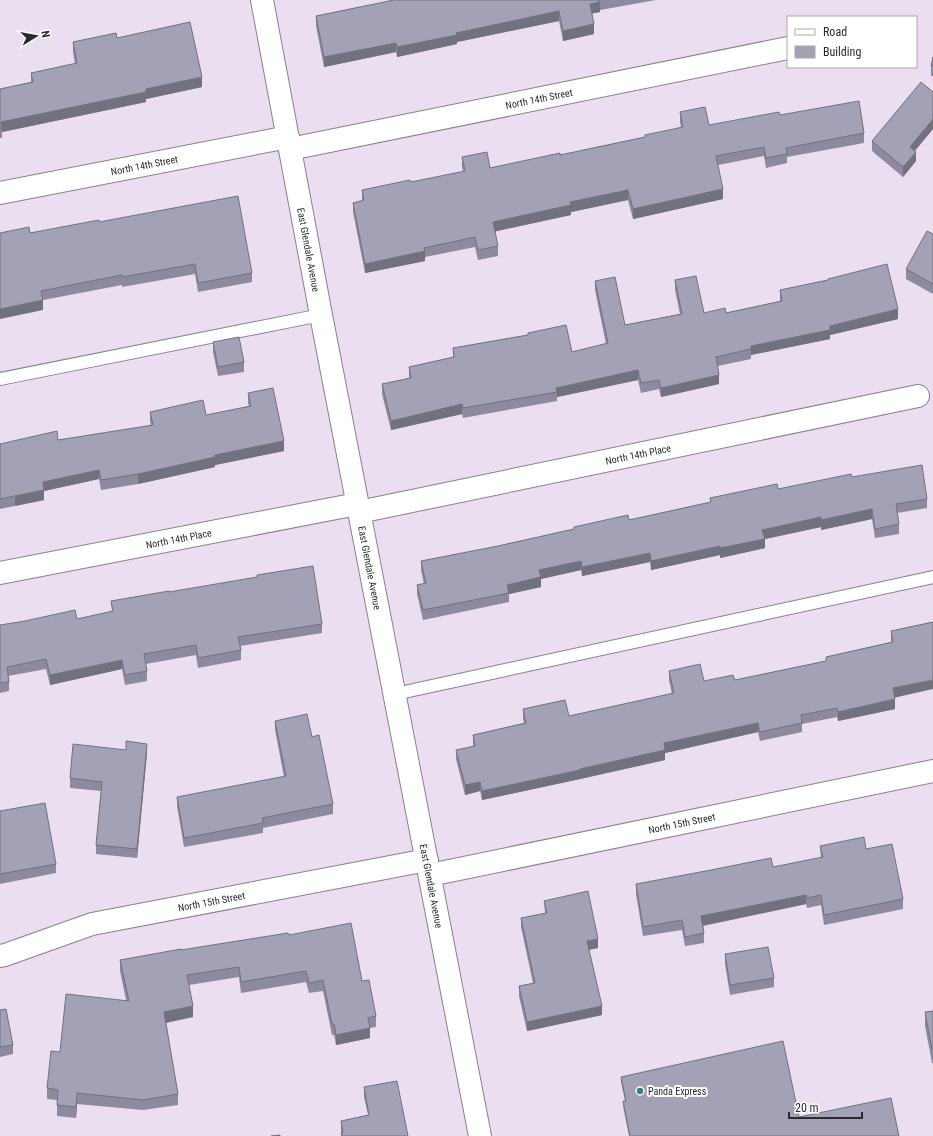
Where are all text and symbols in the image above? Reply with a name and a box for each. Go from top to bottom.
north arrow [16,16,56,56]
legend [787,16,917,68]
text: Road [823,25,847,39]
text: N [38,30,52,39]
text: Building [823,45,861,59]
street label: North 14th Street [504,86,573,111]
street label: North 14th Street [110,153,179,177]
street label: East Glendale Avenue [296,207,322,293]
street label: North 14th Place [604,442,672,466]
street label: East Glendale Avenue [356,525,384,611]
street label: North 14th Place [145,527,213,550]
street label: North 15th Street [647,811,716,835]
street label: East Glendale Avenue [418,843,445,929]
street label: North 15th Street [177,889,246,913]
marker: Panda Express [635,1086,645,1096]
place label: Panda Express [648,1086,707,1097]
scale bar [789,1094,862,1120]
text: 20 m [795,1101,819,1115]

